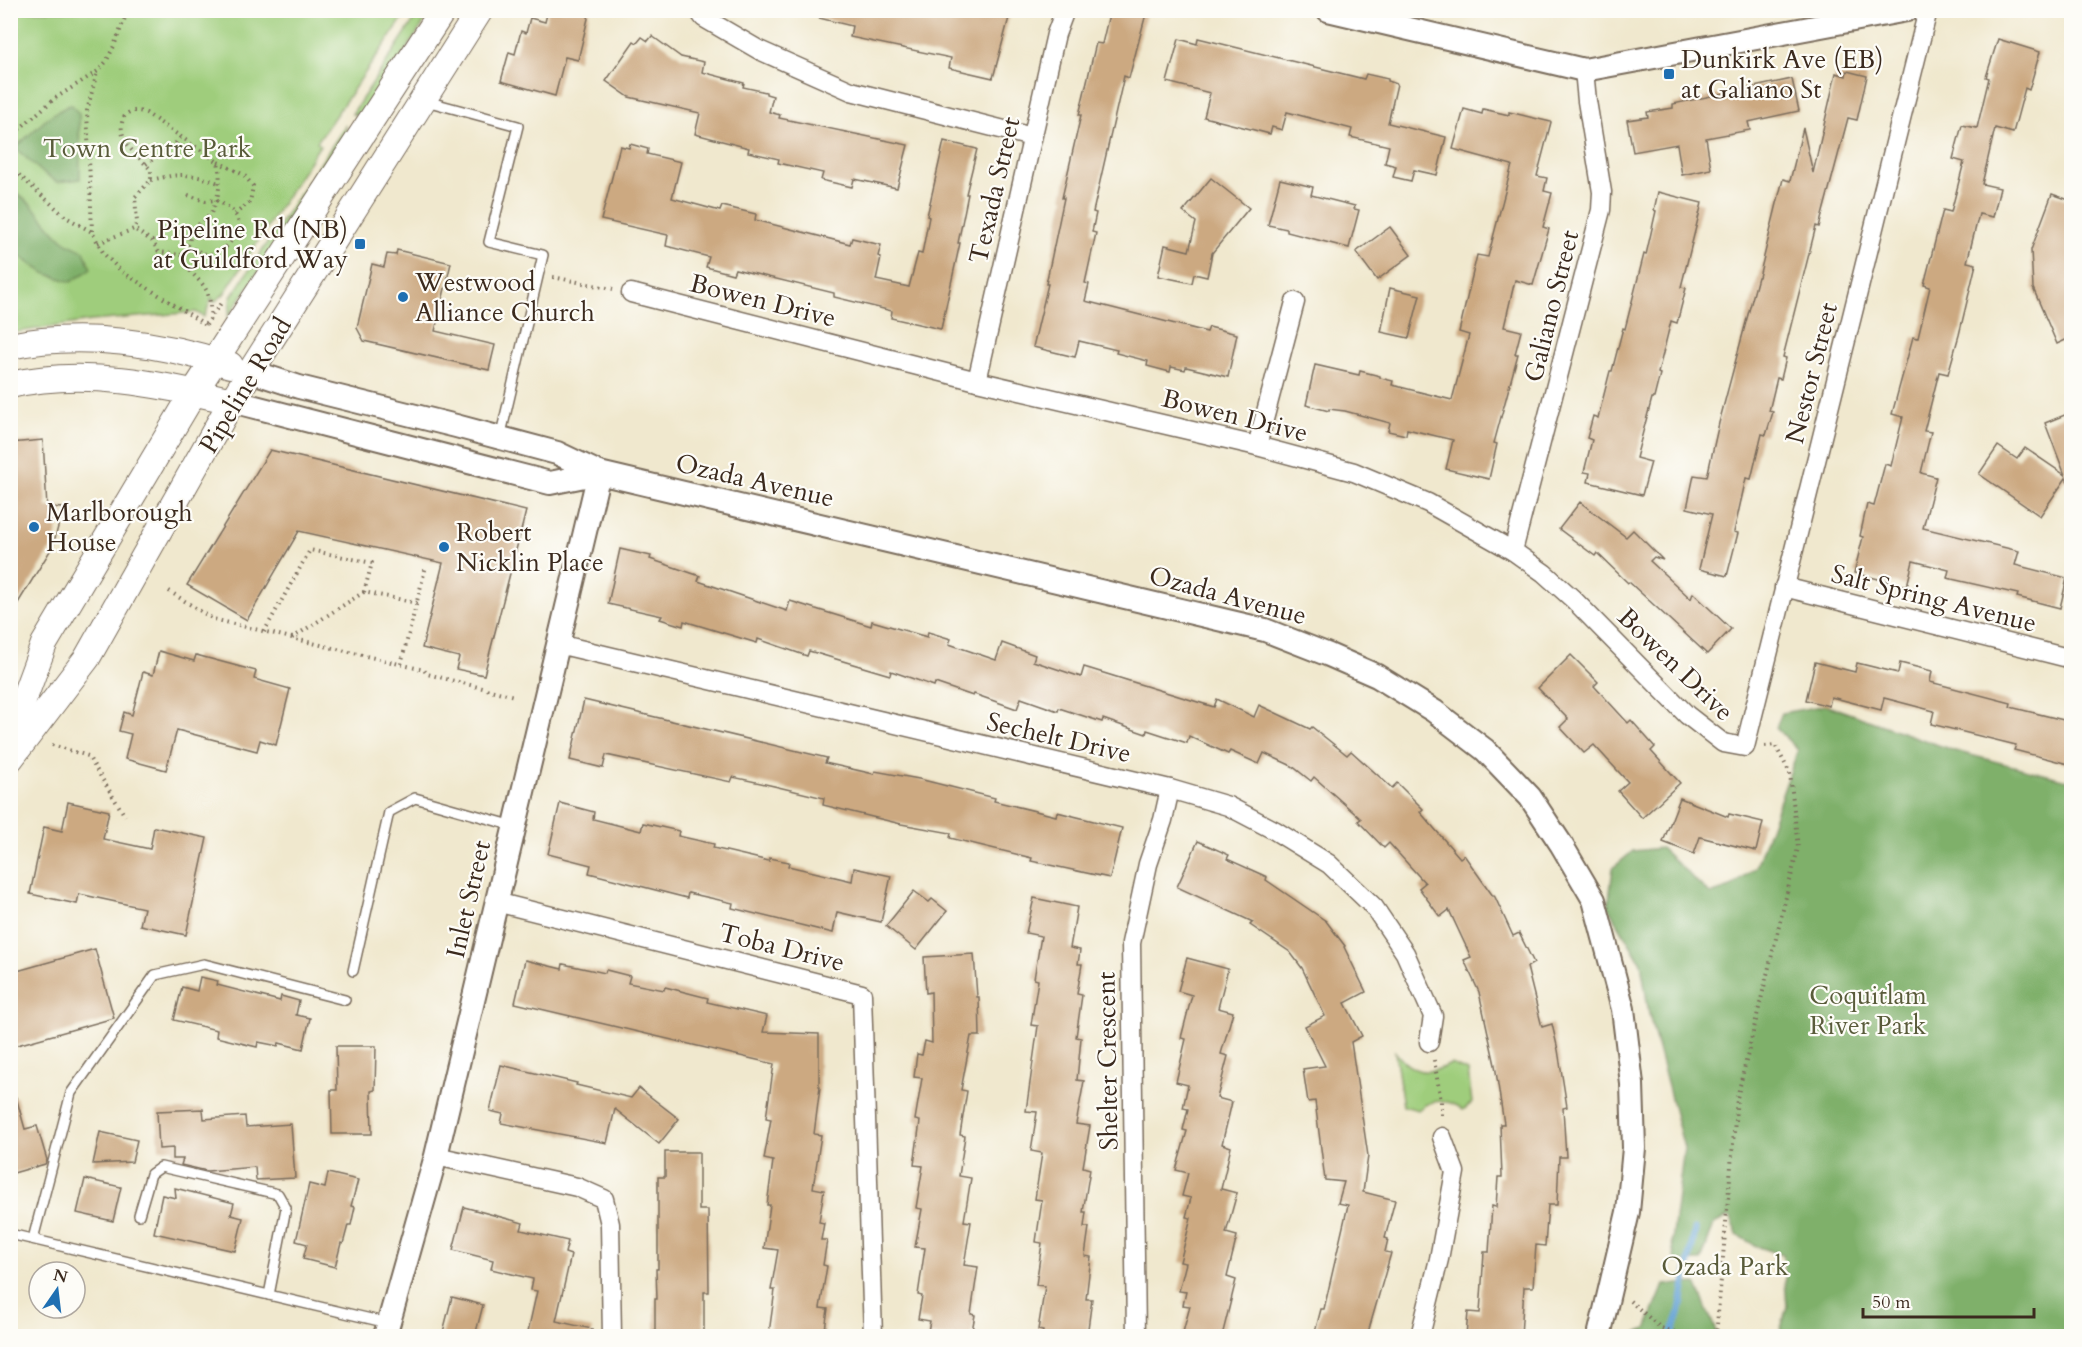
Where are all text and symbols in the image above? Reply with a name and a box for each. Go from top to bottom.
place label: Dunkirk Ave (EB) at Galiano St [1681,42,1883,107]
marker: Dunkirk Ave (EB) at Galiano St [1662,67,1676,81]
street label: Texada Street [961,113,1028,267]
park label: Town Centre Park [43,131,251,166]
place label: Pipeline Rd (NB) at Guildford Way [153,212,348,277]
street label: Galiano Street [1516,227,1587,386]
marker: Pipeline Rd (NB) at Guildford Way [353,237,367,251]
place label: Westwood Alliance Church [414,265,595,330]
street label: Bowen Drive [686,265,839,335]
marker: Westwood Alliance Church [396,290,410,304]
street label: Nestor Street [1777,299,1846,447]
street label: Pipeline Road [191,311,300,460]
street label: Bowen Drive [1158,380,1311,450]
street label: Ozada Avenue [672,445,838,516]
place label: Marlborough House [46,495,192,560]
place label: Robert Nicklin Place [456,515,604,580]
marker: Marlborough House [27,520,41,534]
marker: Robert Nicklin Place [437,540,451,554]
street label: Salt Spring Avenue [1828,556,2040,641]
street label: Ozada Avenue [1145,558,1310,633]
street label: Bowen Drive [1610,600,1741,729]
street label: Sechelt Drive [983,704,1135,771]
street label: Inlet Street [438,837,499,961]
street label: Toba Drive [715,915,848,980]
street label: Shelter Crescent [1088,971,1127,1151]
park label: Coquitlam River Park [1809,978,1927,1043]
park label: Ozada Park [1661,1249,1789,1284]
north arrow [27,1260,87,1320]
text: N [51,1264,70,1289]
scale bar [1863,1281,2034,1319]
text: 50 m [1872,1290,1911,1315]

